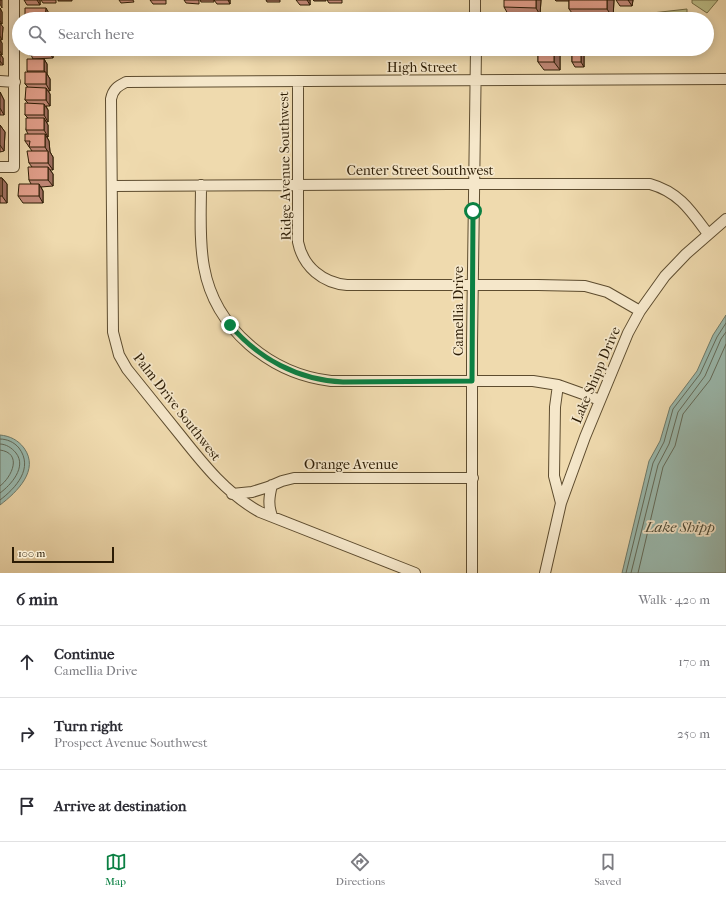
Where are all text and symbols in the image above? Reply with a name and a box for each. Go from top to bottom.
search box [12,12,714,56]
icon: search [26,23,48,45]
text: Search here [58,25,134,43]
street label: High Street [387,59,457,76]
street label: Ridge Avenue Southwest [275,91,295,241]
street label: Center Street Southwest [346,162,494,179]
route start [464,202,482,220]
street label: Camellia Drive [450,266,467,356]
route end [221,316,239,334]
street label: Lake Shipp Drive [568,324,624,426]
street label: Palm Drive Southwest [130,350,224,464]
street label: Orange Avenue [304,456,398,473]
water label: Lake Shipp [644,518,715,536]
scale bar [12,545,114,564]
text: 100 m [18,547,46,560]
text: 6 min [16,589,58,609]
text: Walk · 420 m [638,592,710,607]
text: Continue [54,645,114,663]
icon: ahead [16,651,38,673]
text: 170 m [678,654,710,669]
text: Camellia Drive [54,663,137,678]
text: Turn right [54,717,123,735]
icon: right [16,723,38,745]
text: 250 m [677,726,710,741]
text: Prospect Avenue Southwest [54,735,208,750]
icon: arrive [16,795,38,817]
text: Arrive at destination [54,797,186,815]
tab: Map [105,851,127,888]
tab: Directions [336,851,385,888]
tab: Saved [594,851,621,888]

